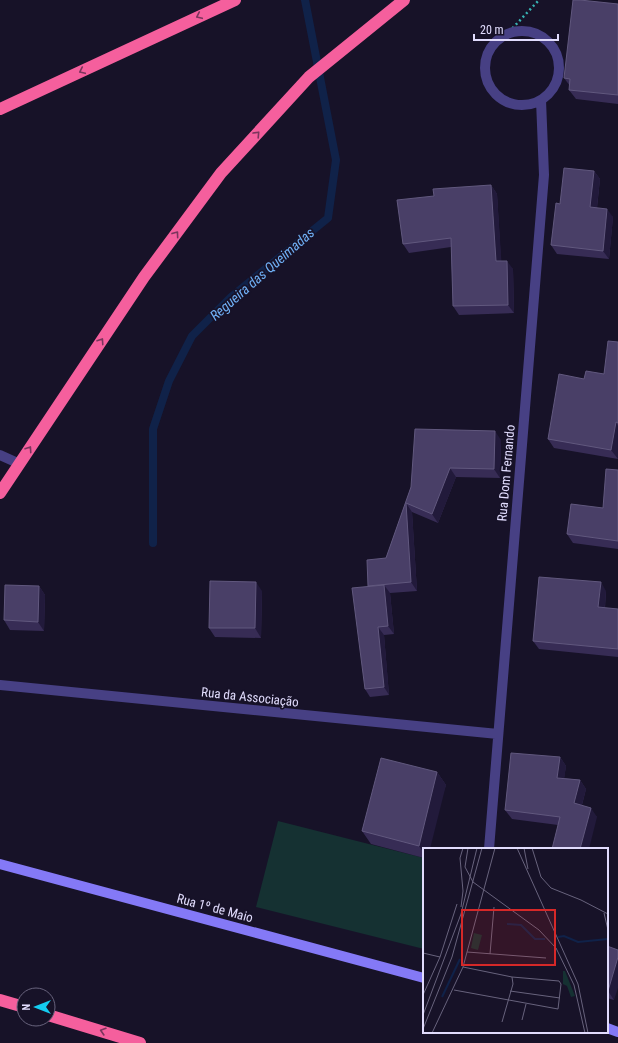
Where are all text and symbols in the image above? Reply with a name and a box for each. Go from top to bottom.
one-way arrow [196,11,204,19]
scale bar [474,16,558,42]
text: 20 m [480,23,504,37]
one-way arrow [78,66,86,74]
one-way arrow [253,131,260,138]
water label: Regueira das Queimadas [207,224,317,324]
one-way arrow [171,232,178,239]
one-way arrow [97,338,104,345]
street label: Rua Dom Fernando [494,424,518,522]
one-way arrow [24,447,31,454]
street label: Rua da Associação [201,684,299,710]
inset map [423,848,608,1033]
street label: Rua 1º de Maio [175,891,255,925]
north arrow [16,987,56,1027]
text: N [20,1003,33,1010]
one-way arrow [99,1028,106,1036]

